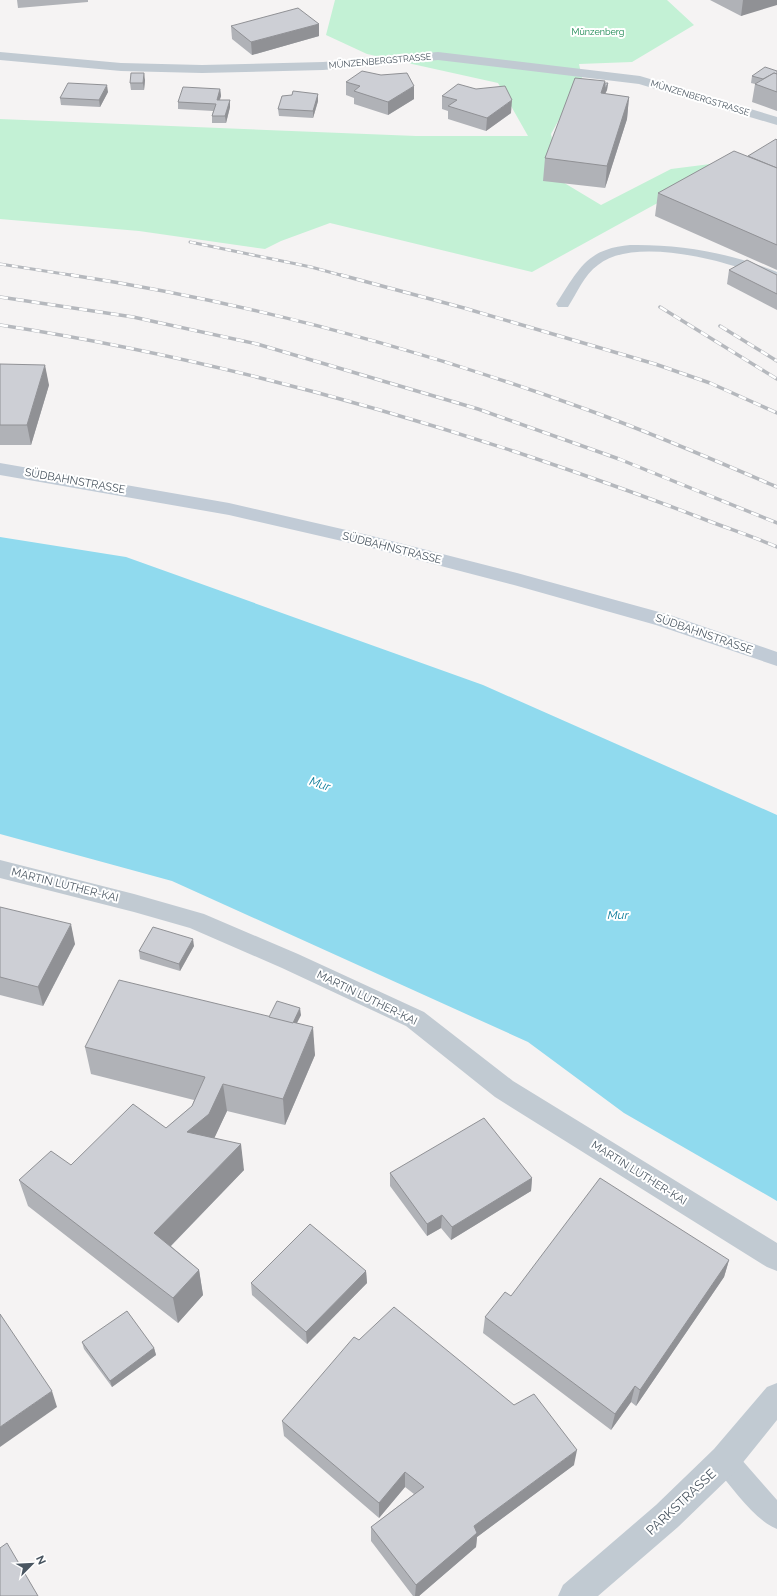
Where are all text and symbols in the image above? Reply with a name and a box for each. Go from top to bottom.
park label: Münzenberg [572,27,624,37]
street label: MÜNZENBERGSTRASSE [328,51,432,70]
street label: MÜNZENBERGSTRASSE [649,77,751,118]
street label: SÜDBAHNSTRASSE [24,466,127,496]
street label: SÜDBAHNSTRASSE [341,529,443,567]
street label: SÜDBAHNSTRASSE [654,611,755,657]
water label: Mur [308,774,333,794]
street label: MARTIN LUTHER-KAI [10,865,120,905]
water label: Mur [607,908,629,922]
street label: MARTIN LUTHER-KAI [315,968,419,1028]
street label: MARTIN LUTHER-KAI [589,1138,689,1208]
street label: PARKSTRASSE [643,1466,719,1538]
north arrow [12,1544,52,1584]
text: N [33,1554,48,1567]

